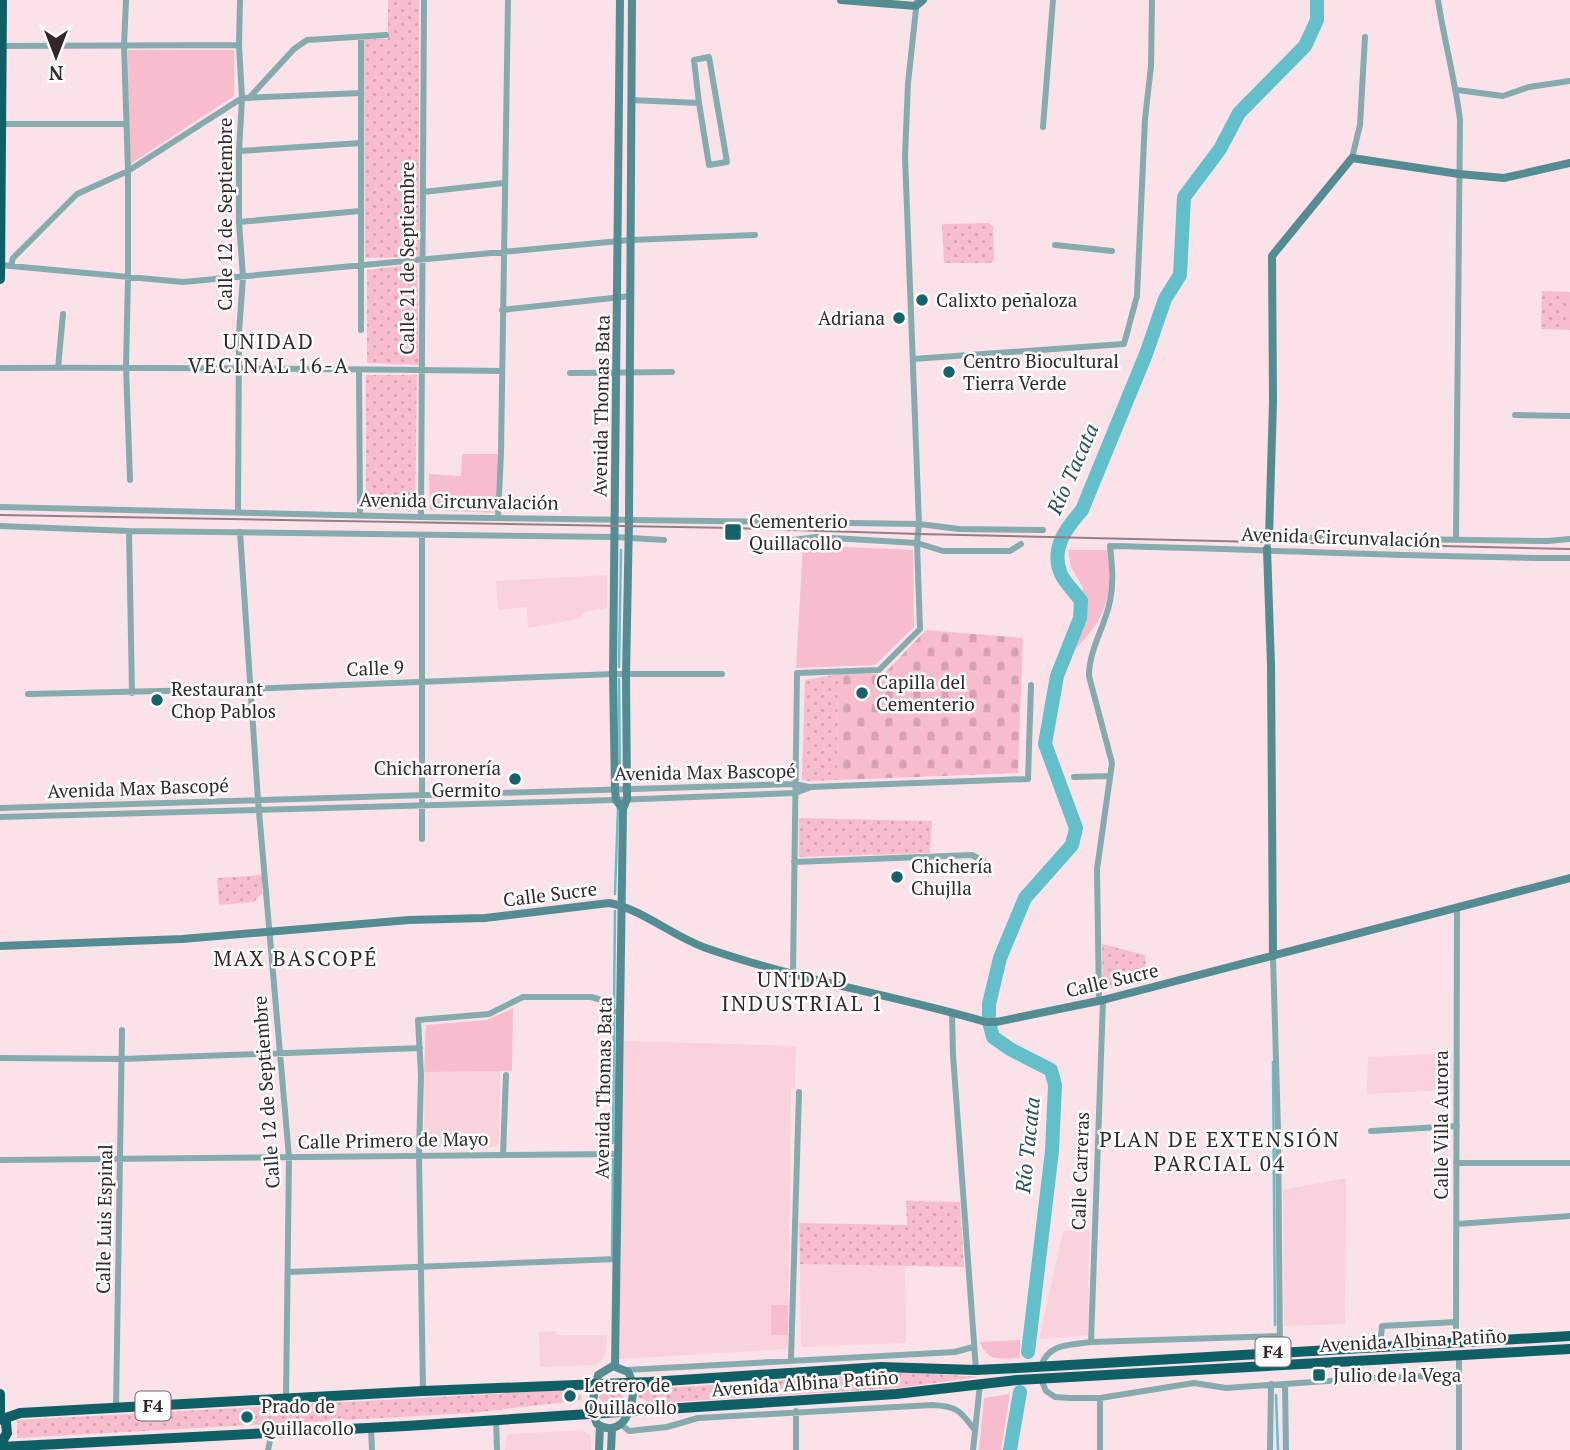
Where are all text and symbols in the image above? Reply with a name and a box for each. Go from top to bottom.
north arrow [21,21,91,91]
text: N [48,61,63,86]
street label: Calle 12 de Septiembre [212,117,237,311]
street label: Calle 21 de Septiembre [394,161,419,355]
place label: Calixto peñaloza [936,287,1078,312]
marker: Calixto peñaloza [914,292,930,308]
place label: Adriana [818,305,885,330]
marker: Adriana [891,310,907,326]
street label: Avenida Thomas Bata [586,314,615,497]
district label: UNIDAD VECINAL 16-A [188,327,350,379]
place label: Centro Biocultural Tierra Verde [963,348,1119,395]
marker: Centro Biocultural Tierra Verde [941,364,957,380]
water label: Río Tacata [1039,419,1105,519]
street label: Avenida Circunvalación [359,486,559,515]
place label: Cementerio Quillacollo [749,508,848,555]
street label: Avenida Circunvalación [1241,521,1441,552]
marker: Cementerio Quillacollo [723,522,743,542]
street label: Calle 9 [346,654,404,681]
place label: Capilla del Cementerio [876,669,975,716]
place label: Restaurant Chop Pablos [171,676,276,723]
marker: Capilla del Cementerio [854,685,870,701]
marker: Restaurant Chop Pablos [149,692,165,708]
place label: Chicharronería Germito [374,755,501,802]
street label: Avenida Max Bascopé [614,757,796,786]
marker: Chicharronería Germito [507,771,523,787]
street label: Avenida Max Bascopé [47,772,229,803]
place label: Chichería Chujlla [911,853,993,900]
marker: Chichería Chujlla [889,869,905,885]
street label: Calle Sucre [502,875,598,912]
district label: MAX BASCOPÉ [213,944,379,972]
street label: Calle Sucre [1063,957,1161,1002]
district label: UNIDAD INDUSTRIAL 1 [722,965,884,1017]
street label: Calle 12 de Septiembre [246,995,285,1189]
street label: Avenida Thomas Bata [588,996,617,1179]
street label: Calle Villa Aurora [1428,1050,1453,1200]
water label: Río Tacata [1008,1095,1046,1195]
street label: Calle Carreras [1065,1111,1094,1231]
street label: Calle Primero de Mayo [297,1125,489,1154]
district label: PLAN DE EXTENSIÓN PARCIAL 04 [1099,1125,1341,1177]
street label: Calle Luis Espinal [90,1144,117,1294]
street label: Avenida Albina Patiño [1319,1322,1507,1357]
road number: F4 [1256,1338,1290,1366]
place label: Julio de la Vega [1333,1362,1462,1387]
street label: Avenida Albina Patiño [711,1363,899,1402]
marker: Julio de la Vega [1311,1367,1327,1383]
place label: Letrero de Quillacollo [584,1372,677,1419]
marker: Letrero de Quillacollo [562,1388,578,1404]
road number: F4 [136,1392,170,1420]
place label: Prado de Quillacollo [261,1393,354,1440]
marker: Prado de Quillacollo [239,1409,255,1425]

